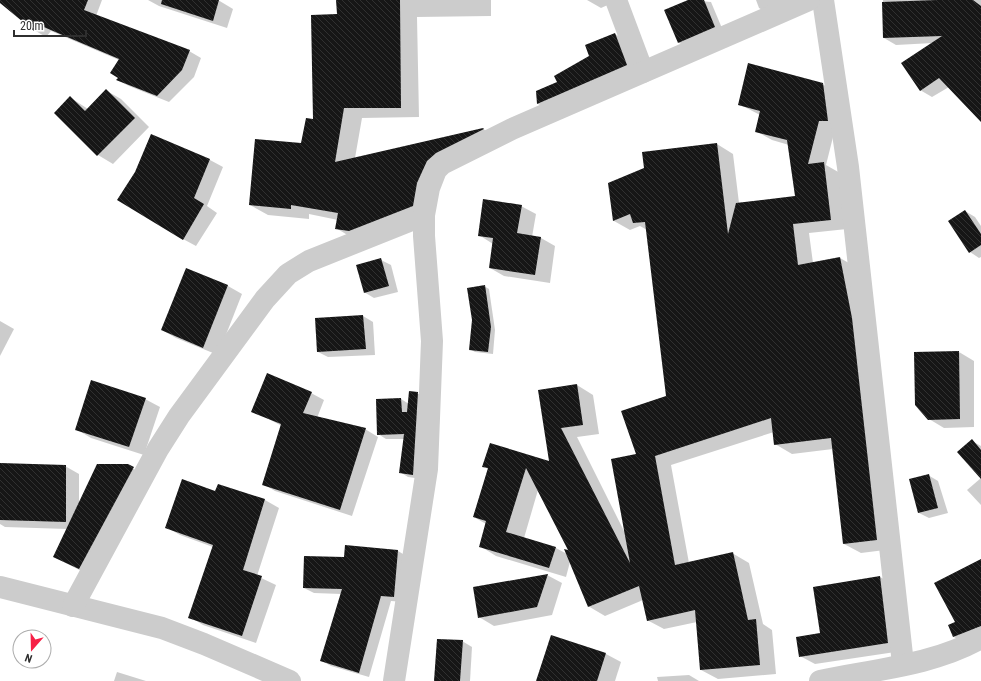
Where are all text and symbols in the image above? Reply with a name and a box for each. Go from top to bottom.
scale bar [14,12,86,38]
text: 20 m [20,19,44,33]
north arrow [12,629,52,669]
text: N [23,651,34,665]

